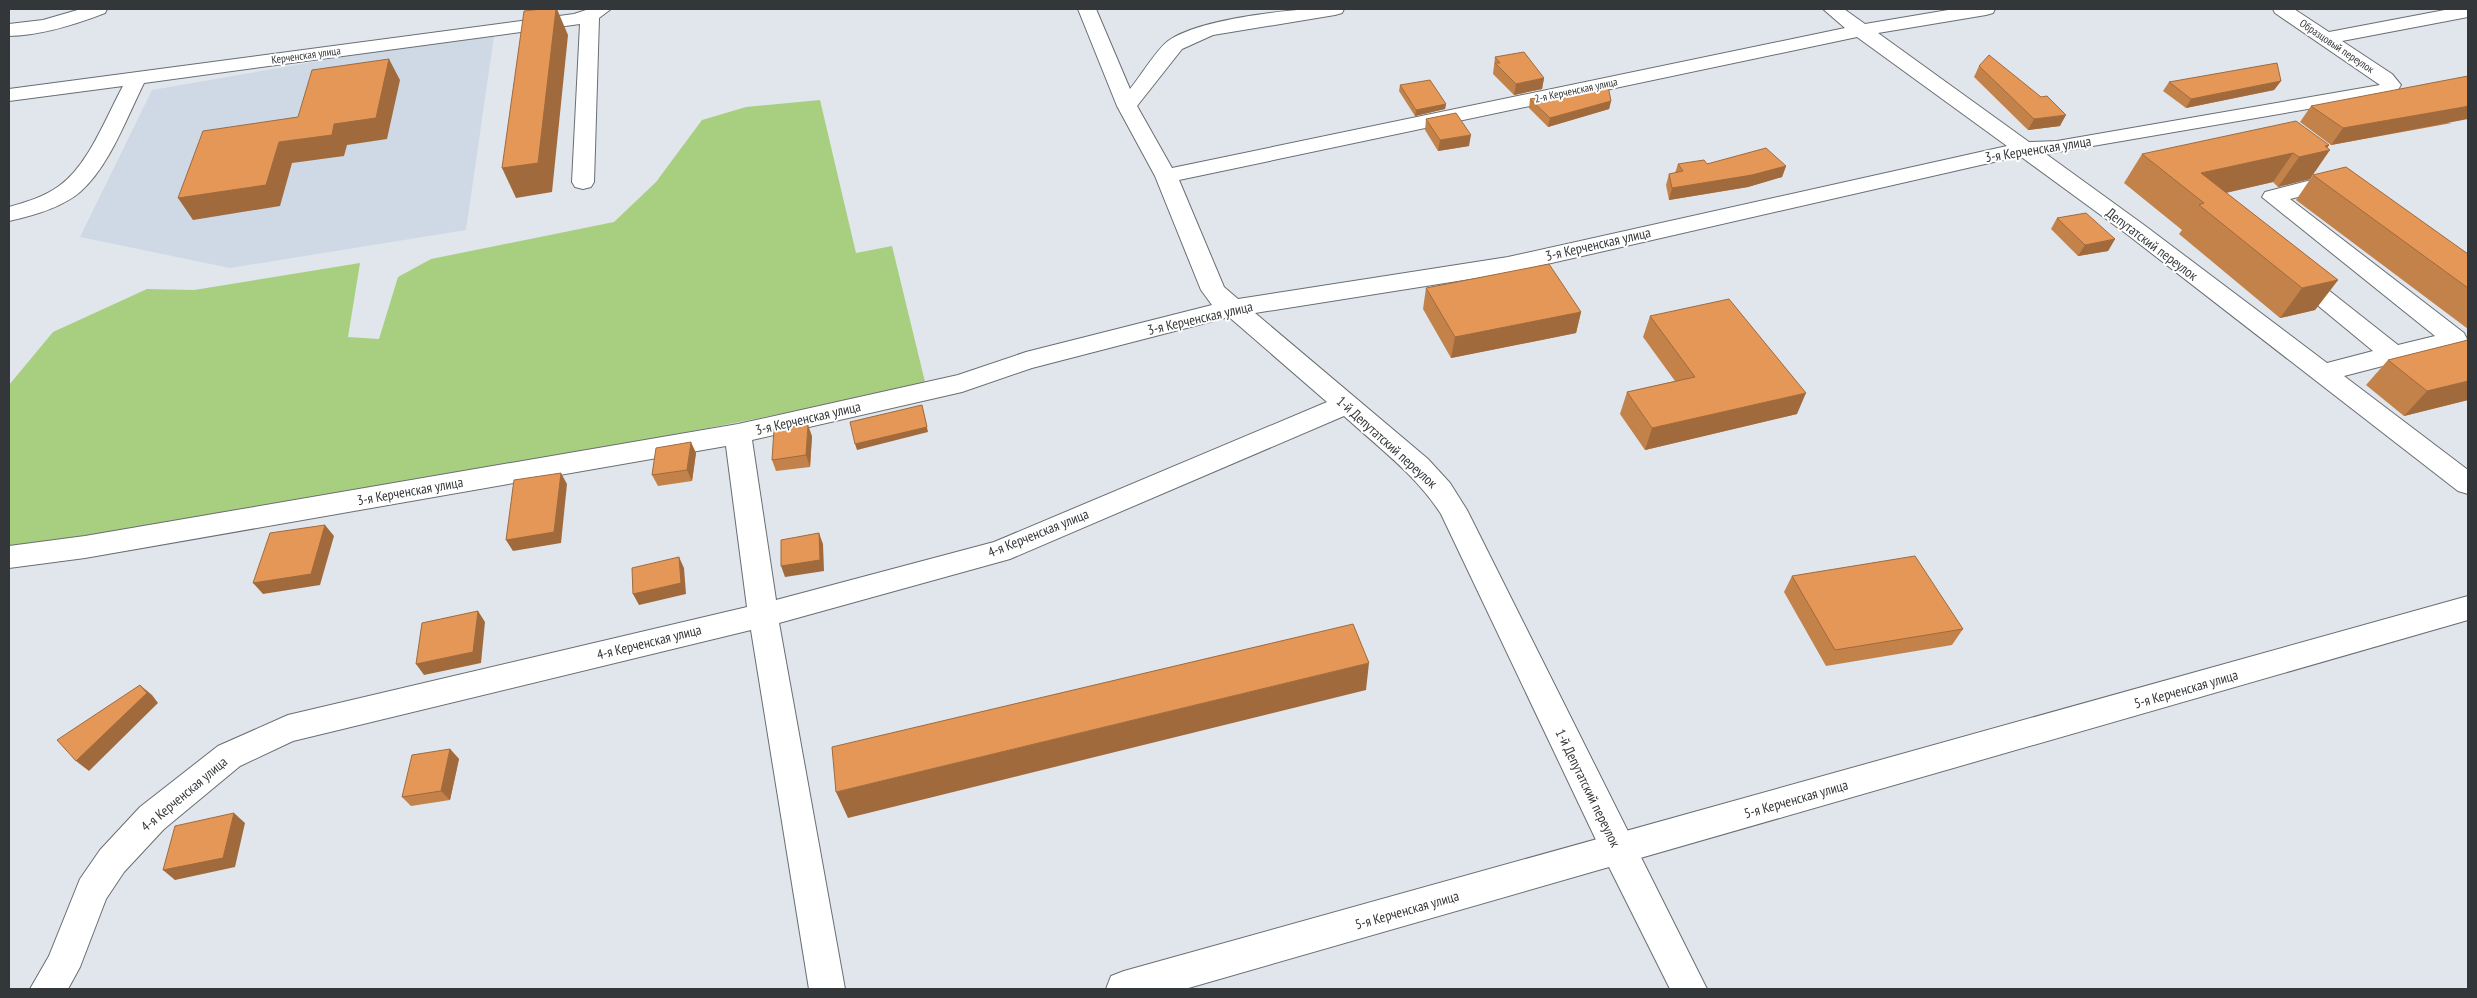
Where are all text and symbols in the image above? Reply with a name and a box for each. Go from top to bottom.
street label: Образцовый переулок [2297,16,2378,77]
street label: Керченская улица [271,43,341,67]
street label: 2-я Керченская улица [1533,74,1619,106]
street label: 3-я Керченская улица [1984,132,2092,166]
street label: Депутатский переулок [2103,204,2202,285]
street label: 3-я Керченская улица [1544,223,1652,265]
street label: 3-я Керченская улица [1146,297,1254,339]
street label: 1-й Депутатский переулок [1333,392,1442,492]
street label: 3-я Керченская улица [754,397,862,439]
street label: 3-я Керченская улица [356,473,464,509]
street label: 4-я Керченская улица [985,505,1091,561]
street label: 4-я Керченская улица [595,620,703,664]
street label: 5-я Керченская улица [2132,666,2240,712]
street label: 1-й Депутатский переулок [1552,726,1625,851]
street label: 4-я Керченская улица [137,753,231,835]
street label: 5-я Керченская улица [1742,776,1850,822]
street label: 5-я Керченская улица [1353,887,1461,933]

